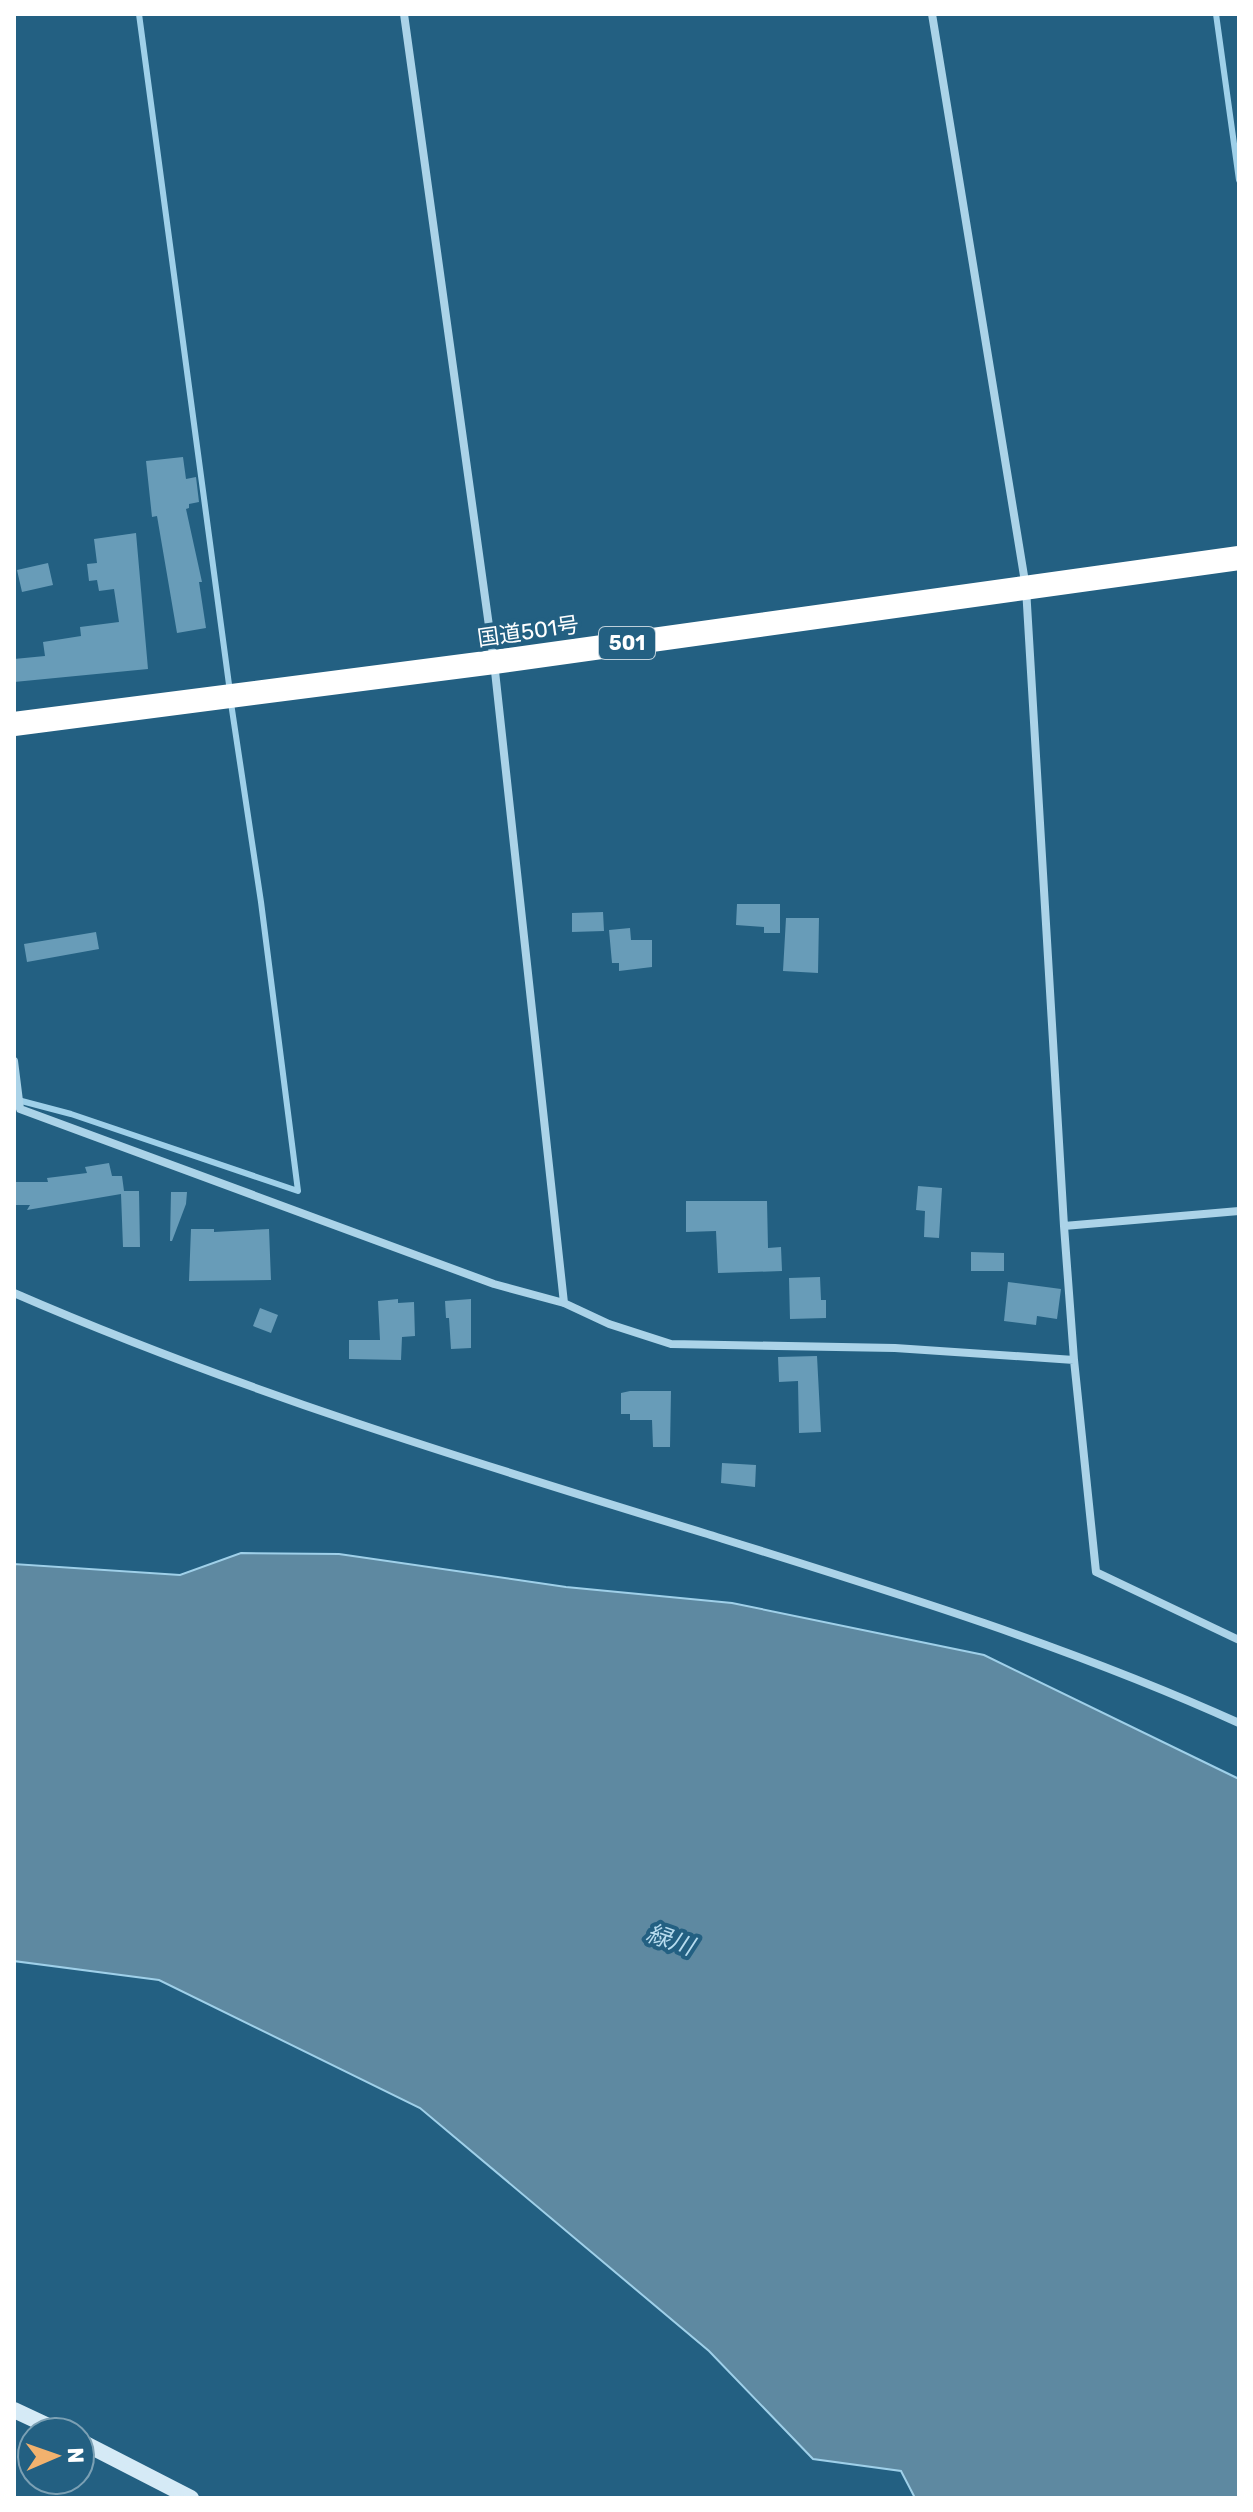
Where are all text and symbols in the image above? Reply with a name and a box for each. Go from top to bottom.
street label: 国道501号 [475,611,581,652]
road number: 501 [599,627,655,659]
water label: 緑川 [643,1919,700,1962]
north arrow [16,2416,96,2496]
text: N [62,2447,89,2464]

